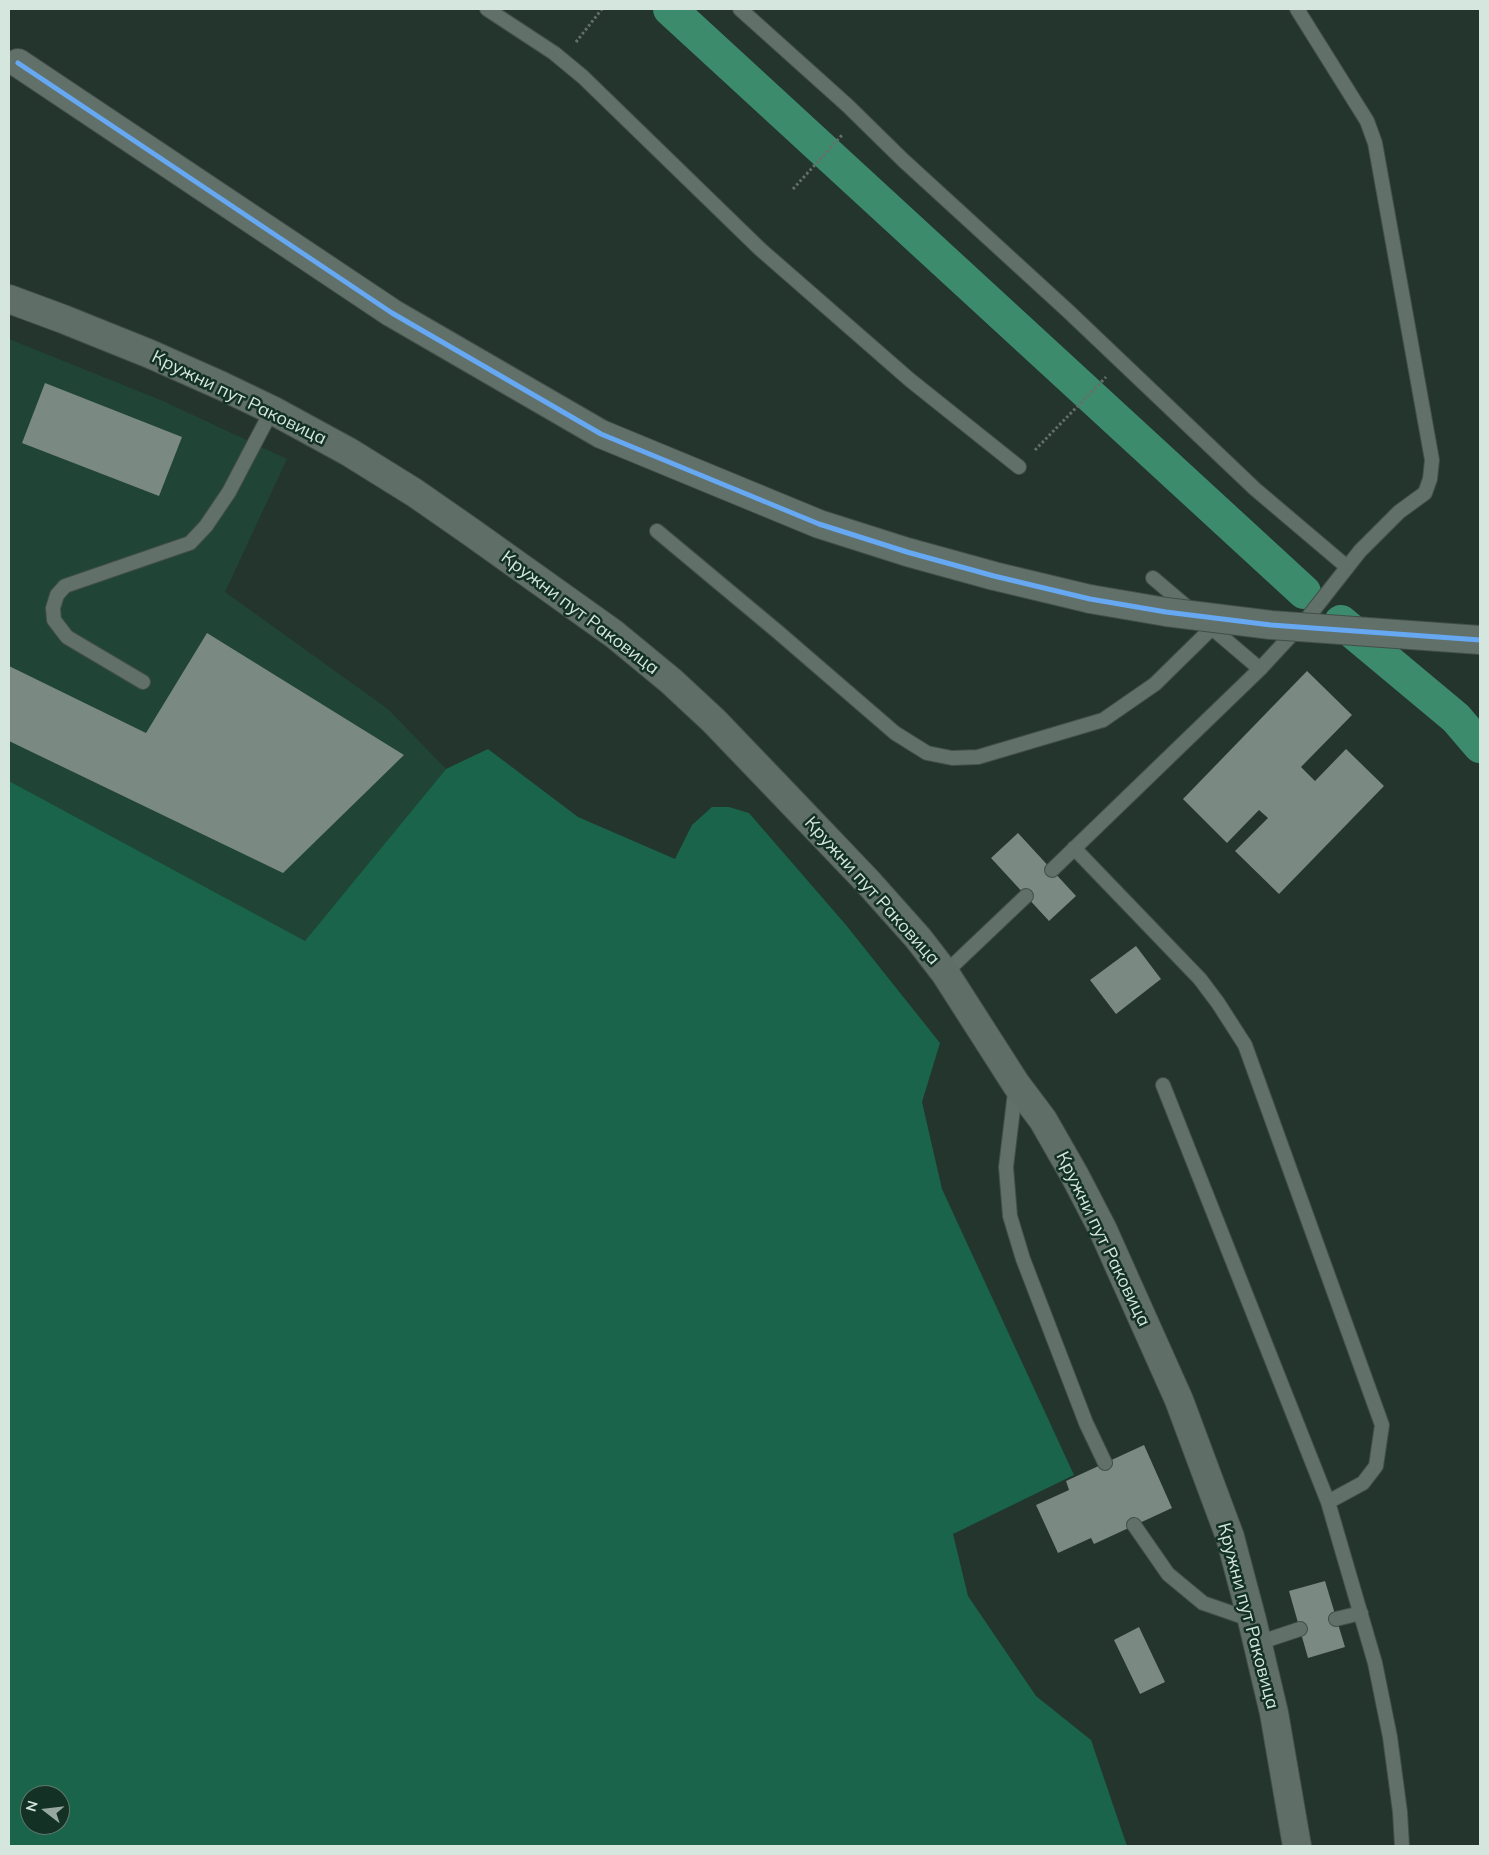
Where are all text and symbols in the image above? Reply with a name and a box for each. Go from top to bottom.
street label: Кружни пут Раковица [148,346,330,450]
street label: Кружни пут Раковица [497,547,663,679]
street label: Кружни пут Раковица [800,812,944,970]
street label: Кружни пут Раковица [1051,1148,1155,1330]
street label: Кружни пут Раковица [1213,1521,1283,1711]
north arrow [20,1785,70,1835]
text: N [21,1799,42,1814]

